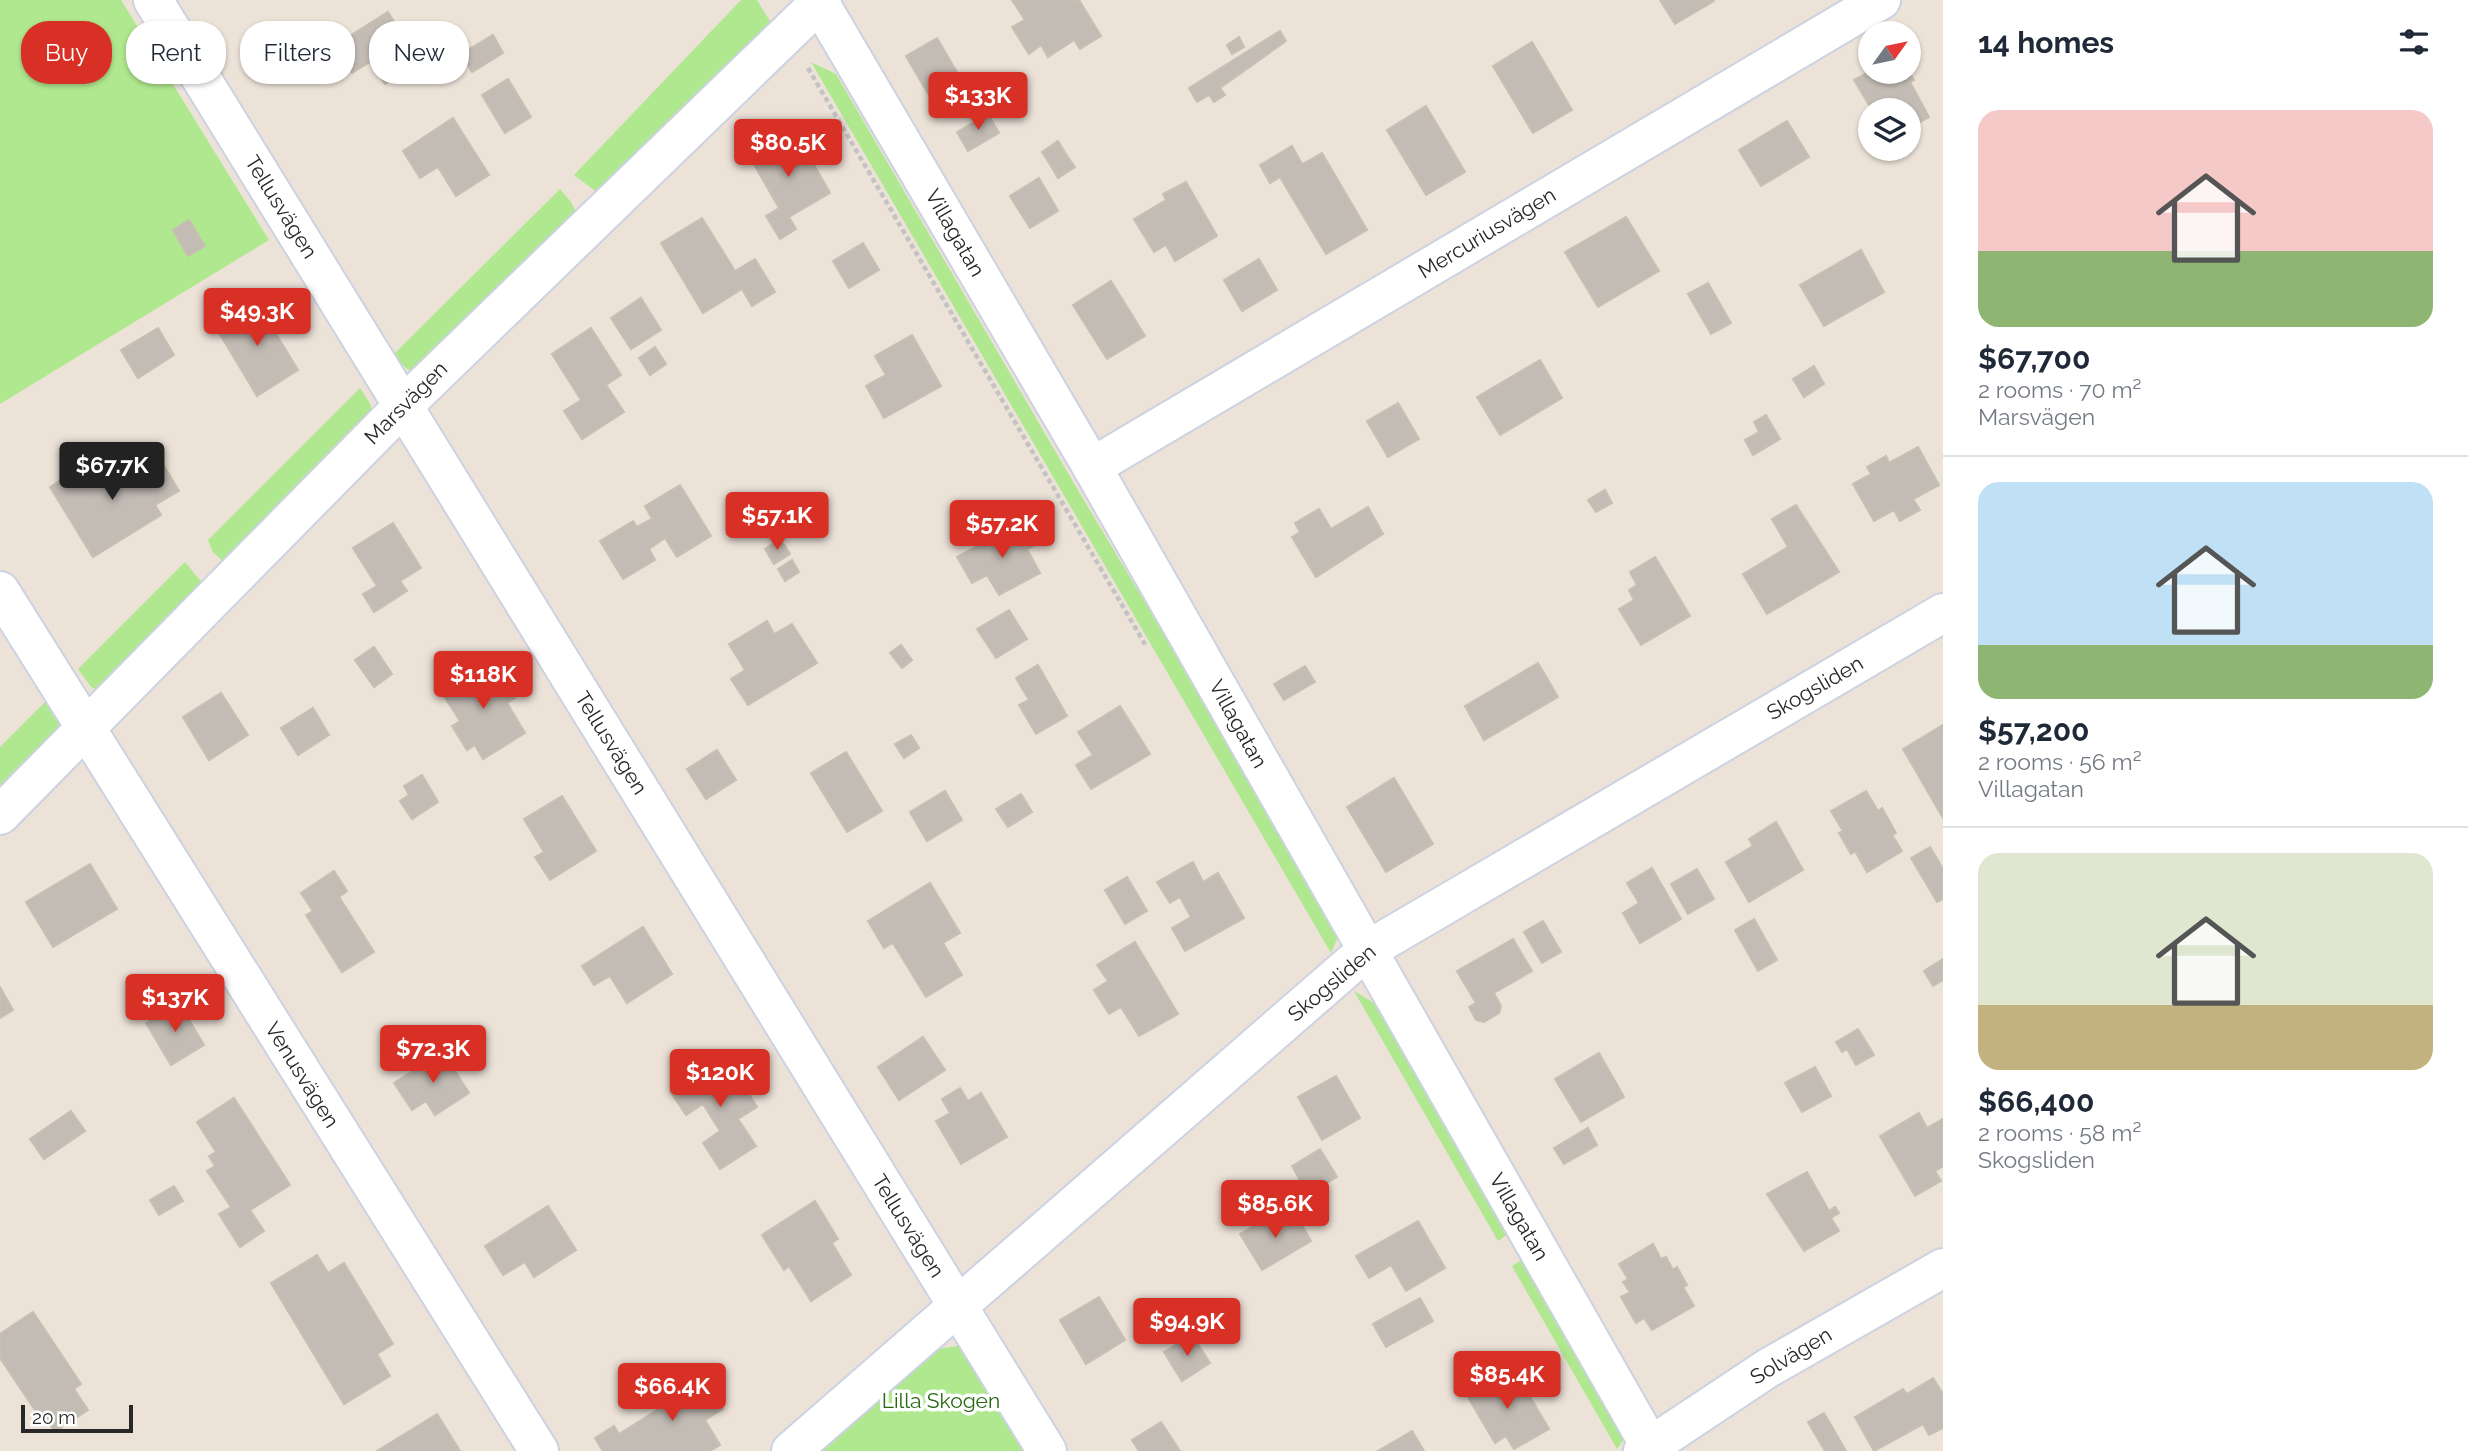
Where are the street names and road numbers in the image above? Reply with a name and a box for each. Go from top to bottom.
street label: Tellusvägen [240,151,323,263]
street label: Mercuriusvägen [1414,182,1560,283]
street label: Villagatan [920,185,990,281]
street label: Marsvägen [359,356,452,449]
street label: Skogsliden [1762,650,1867,725]
street label: Villagatan [1204,675,1273,772]
street label: Tellusvägen [570,687,653,799]
street label: Skogsliden [1283,939,1381,1027]
street label: Venusvägen [260,1017,345,1132]
street label: Villagatan [1484,1169,1554,1265]
street label: Tellusvägen [867,1170,950,1282]
street label: Solvägen [1746,1322,1836,1390]

